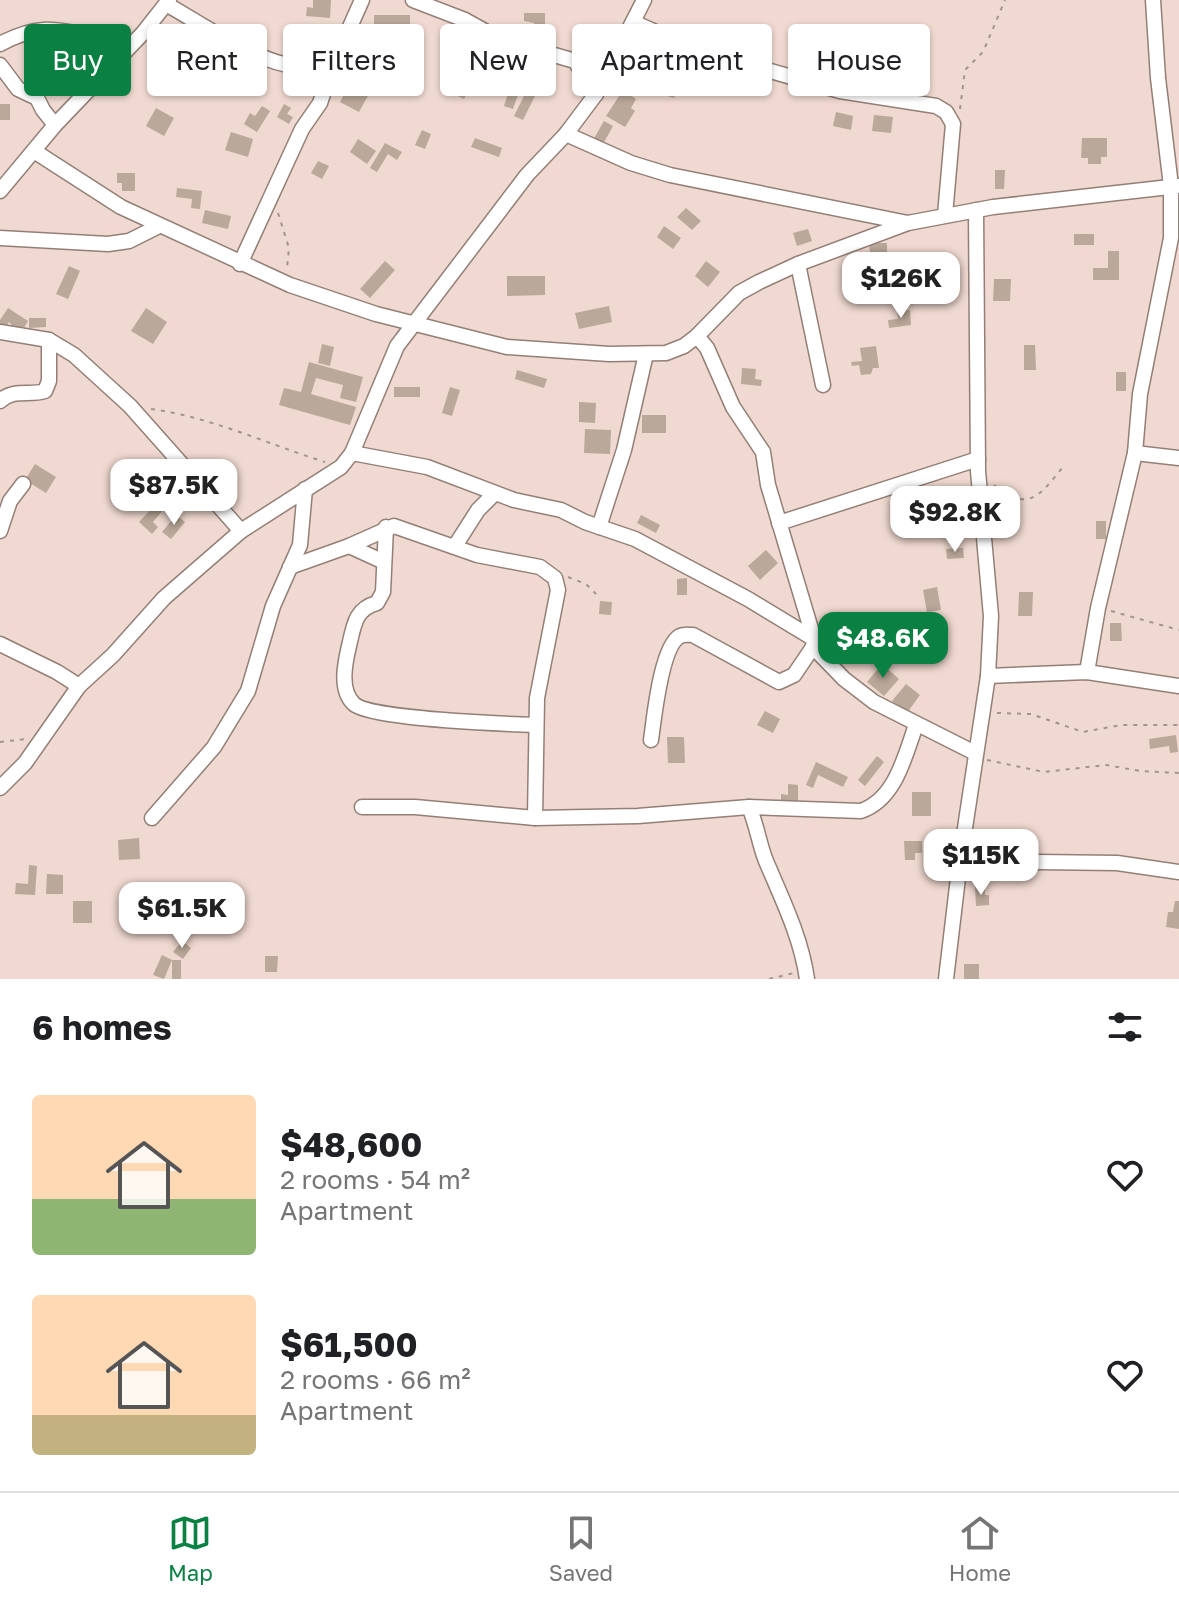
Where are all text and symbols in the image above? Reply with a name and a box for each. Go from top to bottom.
chip: Buy [24,24,131,96]
chip: Rent [147,24,267,96]
chip: Filters [283,24,424,96]
chip: New [440,24,556,96]
chip: Apartment [572,24,772,96]
chip: House [788,24,930,96]
pin: $126K [845,252,957,320]
text: $126K [860,262,942,293]
pin: $87.5K [109,459,239,527]
text: $87.5K [128,469,220,500]
pin: $92.8K [890,486,1020,554]
text: $92.8K [908,496,1002,527]
pin: $48.6K [818,612,948,680]
text: $48.6K [836,622,930,653]
pin: $115K [925,829,1037,897]
text: $115K [942,839,1020,870]
pin: $61.5K [117,882,247,950]
text: $61.5K [137,892,227,923]
icon: filters [1103,1005,1147,1049]
text: 6 homes [32,1007,172,1047]
text: $48,600 [280,1124,422,1164]
icon: home [96,1127,192,1223]
icon: heart [1103,1153,1147,1197]
text: 2 rooms · 54 m² [280,1164,470,1195]
text: Apartment [280,1195,413,1226]
text: $61,500 [280,1324,418,1364]
icon: home [96,1327,192,1423]
icon: heart [1103,1353,1147,1397]
text: 2 rooms · 66 m² [280,1364,471,1395]
text: Apartment [280,1395,413,1426]
tab: Map [168,1511,213,1586]
tab: Saved [549,1511,613,1586]
tab: Home [949,1511,1011,1586]

